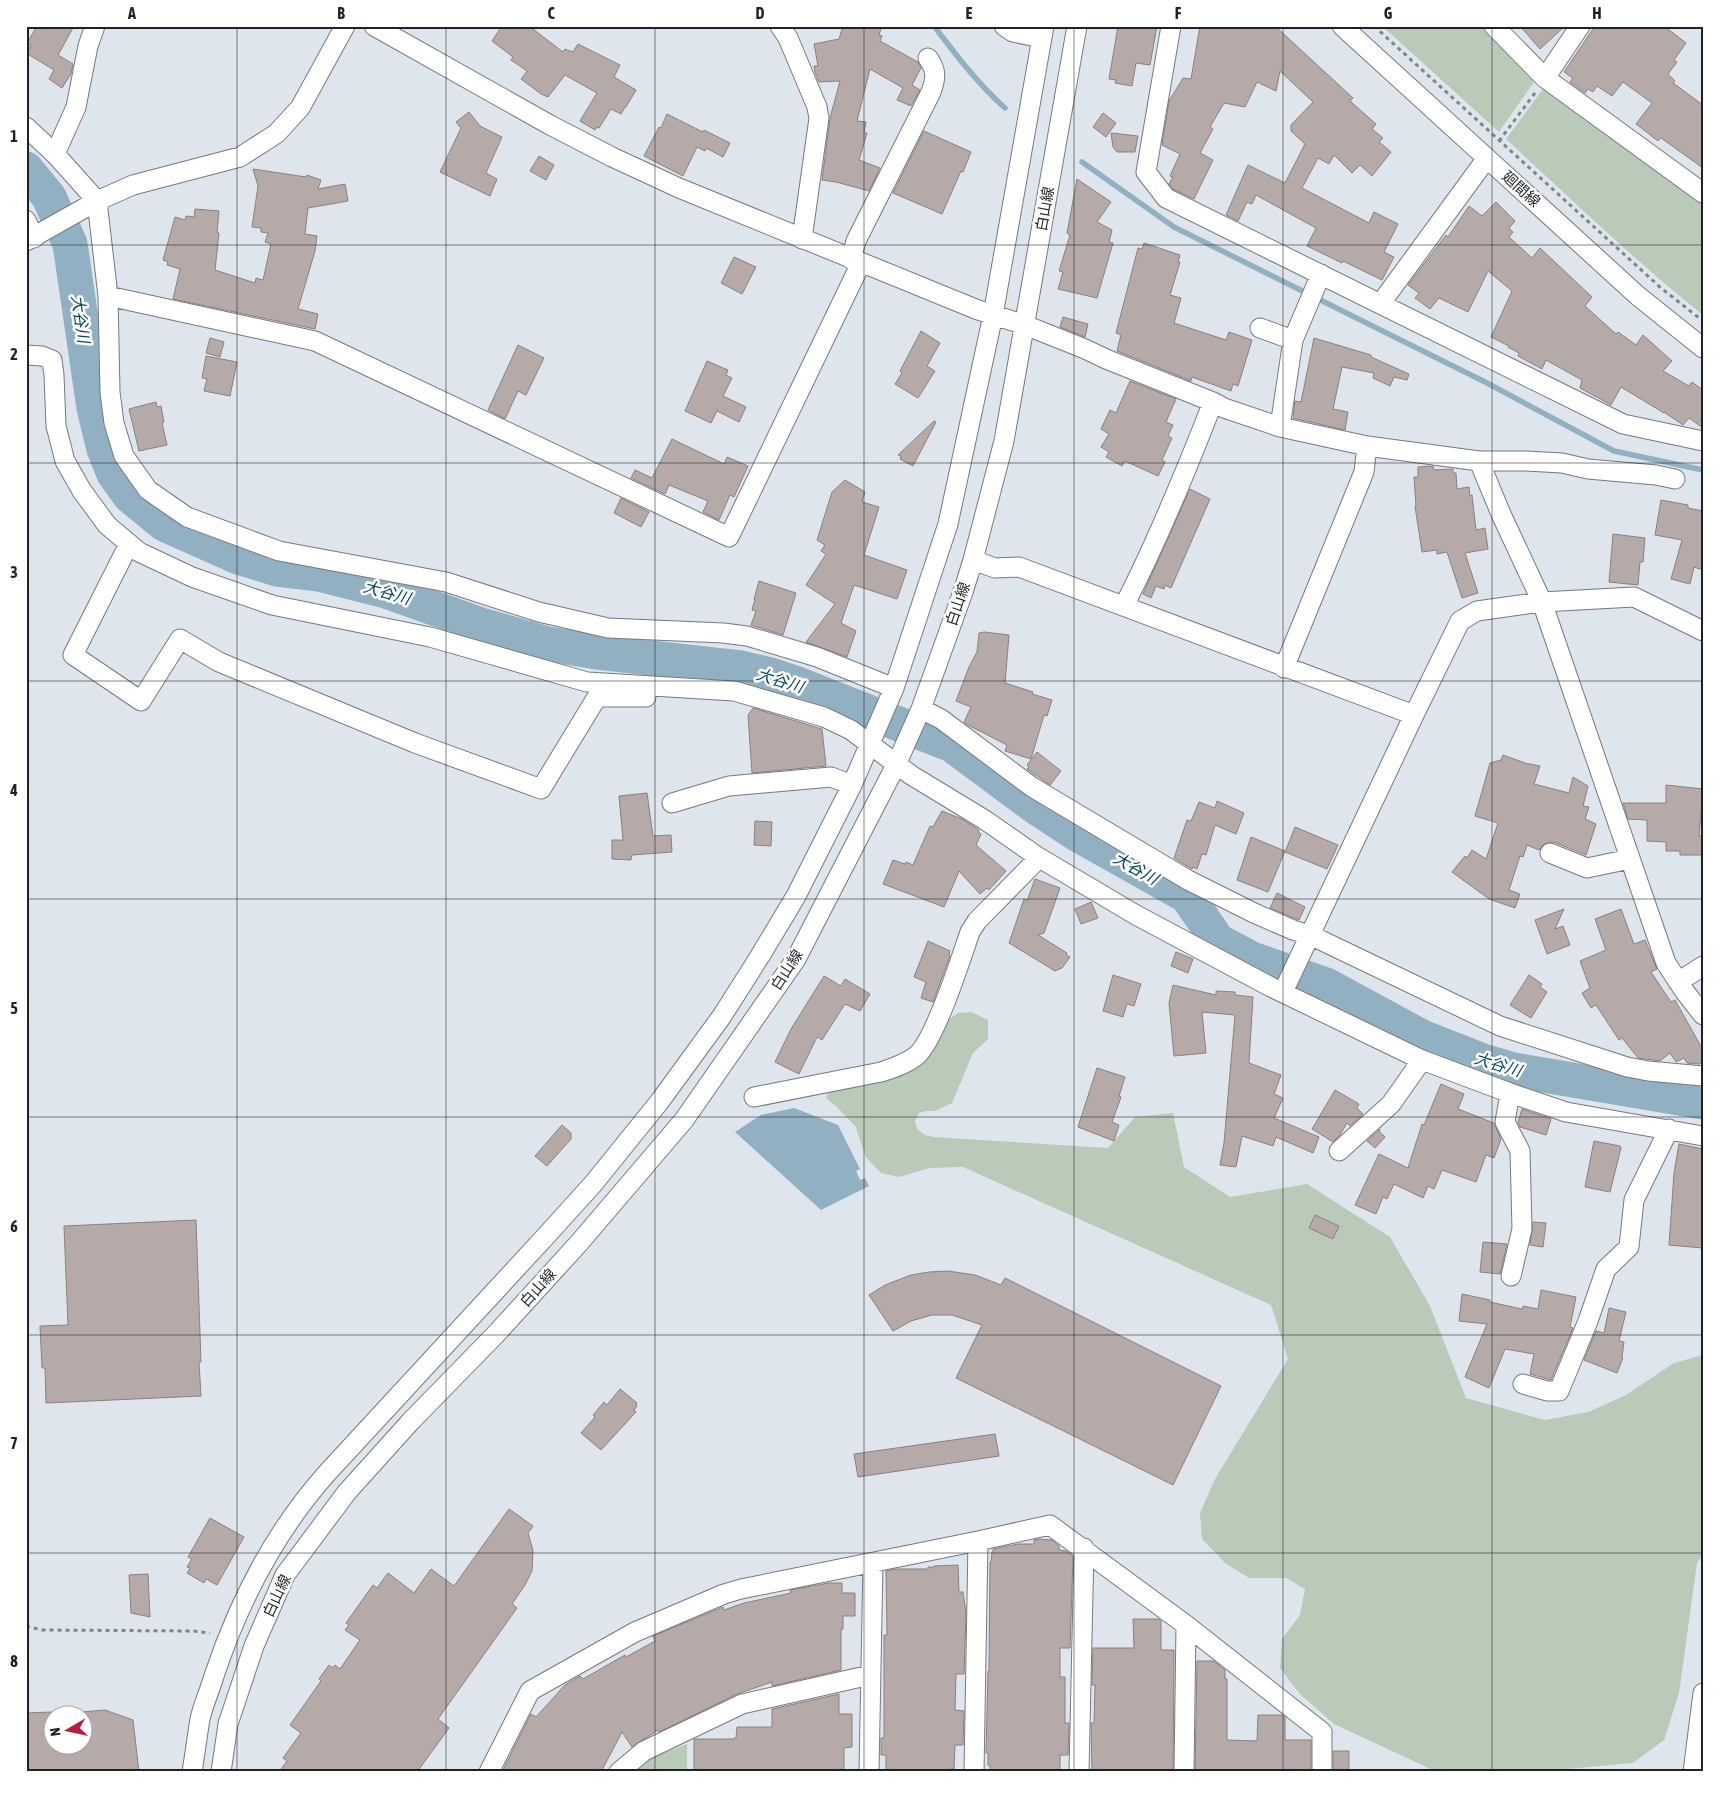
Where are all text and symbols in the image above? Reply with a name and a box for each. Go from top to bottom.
text: A [127,4,136,22]
text: B [337,4,345,22]
text: C [547,4,555,22]
text: D [756,4,765,22]
text: E [966,4,973,22]
text: F [1175,4,1182,22]
text: G [1384,4,1393,22]
text: H [1592,4,1602,22]
text: 1 [10,127,18,145]
street label: 廻間線 [1499,167,1544,210]
street label: 白山線 [1032,185,1057,233]
water label: 大谷川 [69,294,94,346]
text: 2 [10,345,18,363]
text: 3 [10,563,18,581]
water label: 大谷川 [361,577,414,608]
street label: 白山線 [942,580,973,628]
water label: 大谷川 [754,664,807,696]
text: 4 [9,781,18,799]
water label: 大谷川 [1111,848,1163,888]
street label: 白山線 [767,946,806,993]
text: 5 [10,999,18,1017]
water label: 大谷川 [1472,1048,1525,1080]
text: 6 [10,1217,18,1235]
street label: 白山線 [516,1265,559,1310]
text: 7 [10,1434,18,1452]
street label: 白山線 [259,1572,294,1620]
text: 8 [10,1652,18,1670]
north arrow [42,1706,92,1756]
text: N [47,1727,64,1737]

